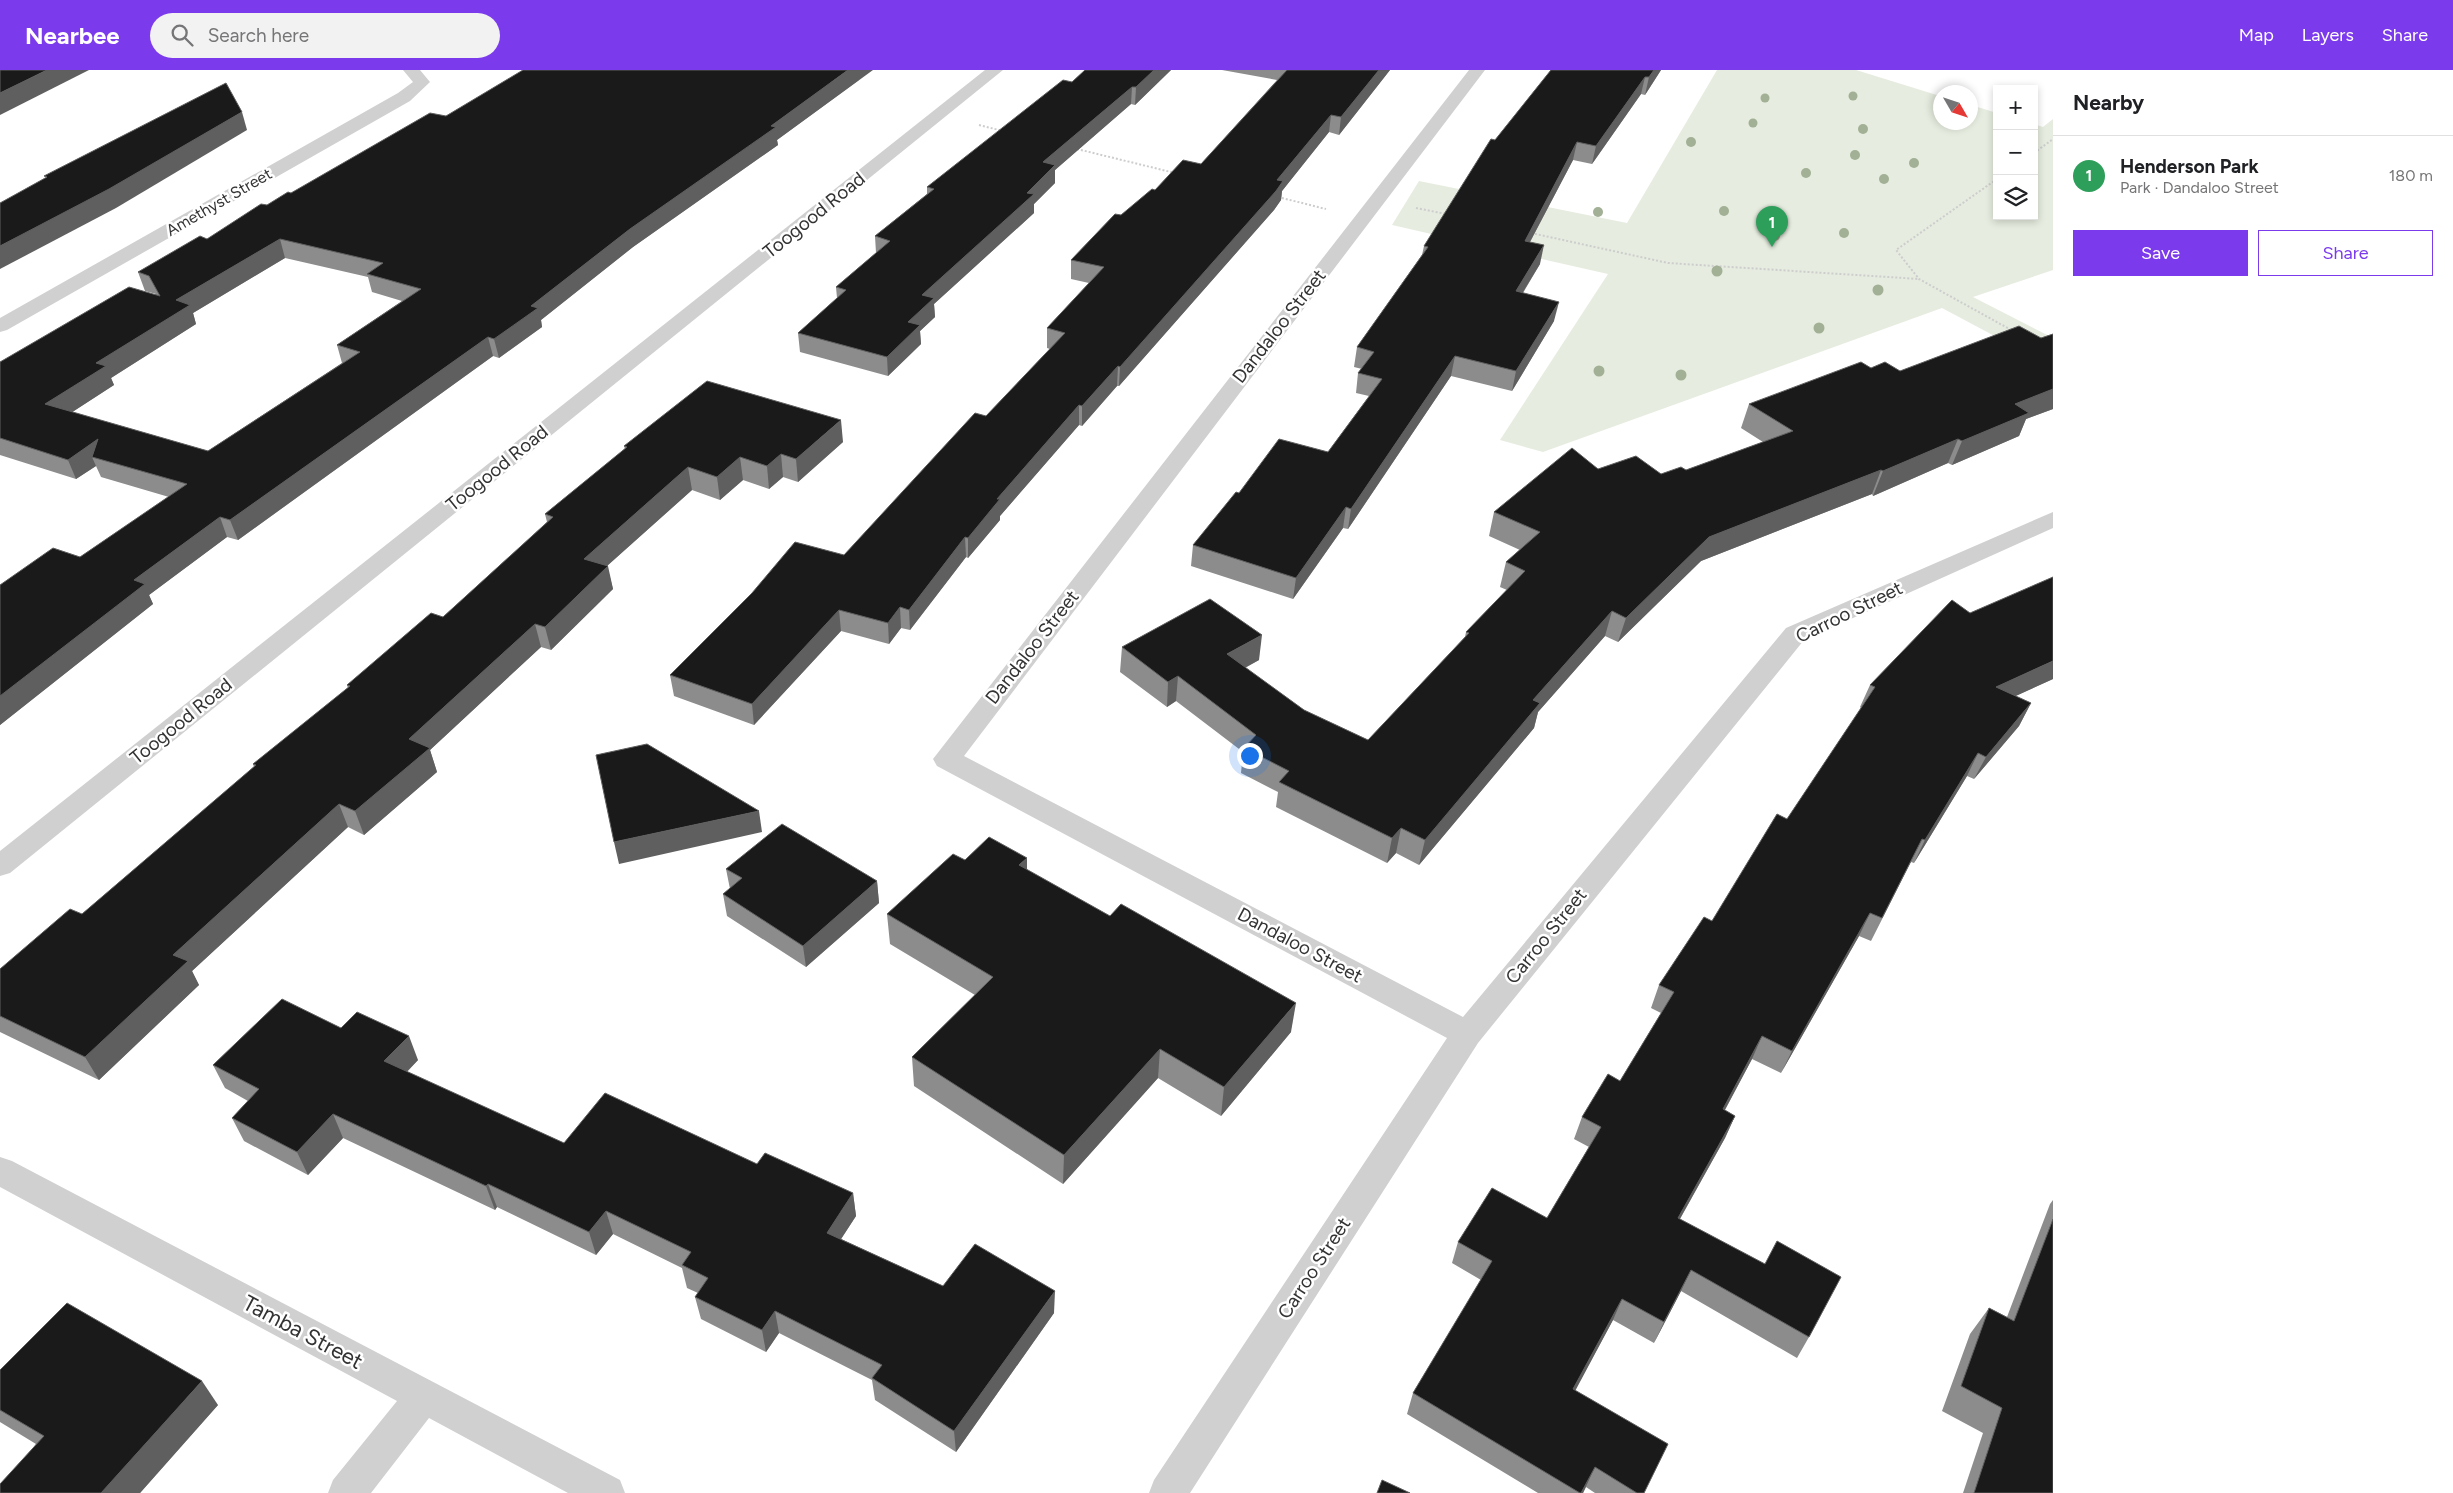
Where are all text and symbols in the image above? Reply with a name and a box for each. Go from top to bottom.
search box [150,13,500,58]
text: Nearbee [25,21,120,50]
icon: search [168,21,196,49]
text: Search here [208,24,309,47]
text: Map [2239,24,2274,46]
text: Layers [2302,24,2354,46]
text: Share [2382,24,2428,46]
north arrow [1933,85,1978,130]
map controls [1993,85,2038,220]
button: + [1993,85,2038,130]
text: Nearby [2073,90,2144,115]
button: − [1993,130,2038,175]
text: Henderson Park [2120,155,2259,178]
street label: Amethyst Street [163,164,275,240]
text: 1 [2086,166,2092,185]
text: 180 m [2389,166,2433,185]
street label: Toogood Road [759,167,869,263]
button: layers [1993,175,2038,220]
text: Park · Dandaloo Street [2120,178,2279,197]
pin: 1 [1756,206,1788,247]
button: Save [2073,230,2248,276]
button: Share [2258,230,2433,276]
street label: Dandaloo Street [1227,264,1331,388]
street label: Toogood Road [442,420,552,516]
street label: Carroo Street [1792,576,1906,648]
street label: Dandaloo Street [980,585,1084,709]
street label: Toogood Road [126,673,236,769]
your location [1237,743,1263,769]
street label: Carroo Street [1501,884,1591,988]
street label: Dandaloo Street [1234,902,1366,988]
street label: Carroo Street [1273,1213,1355,1323]
street label: Tamba Street [238,1289,368,1375]

